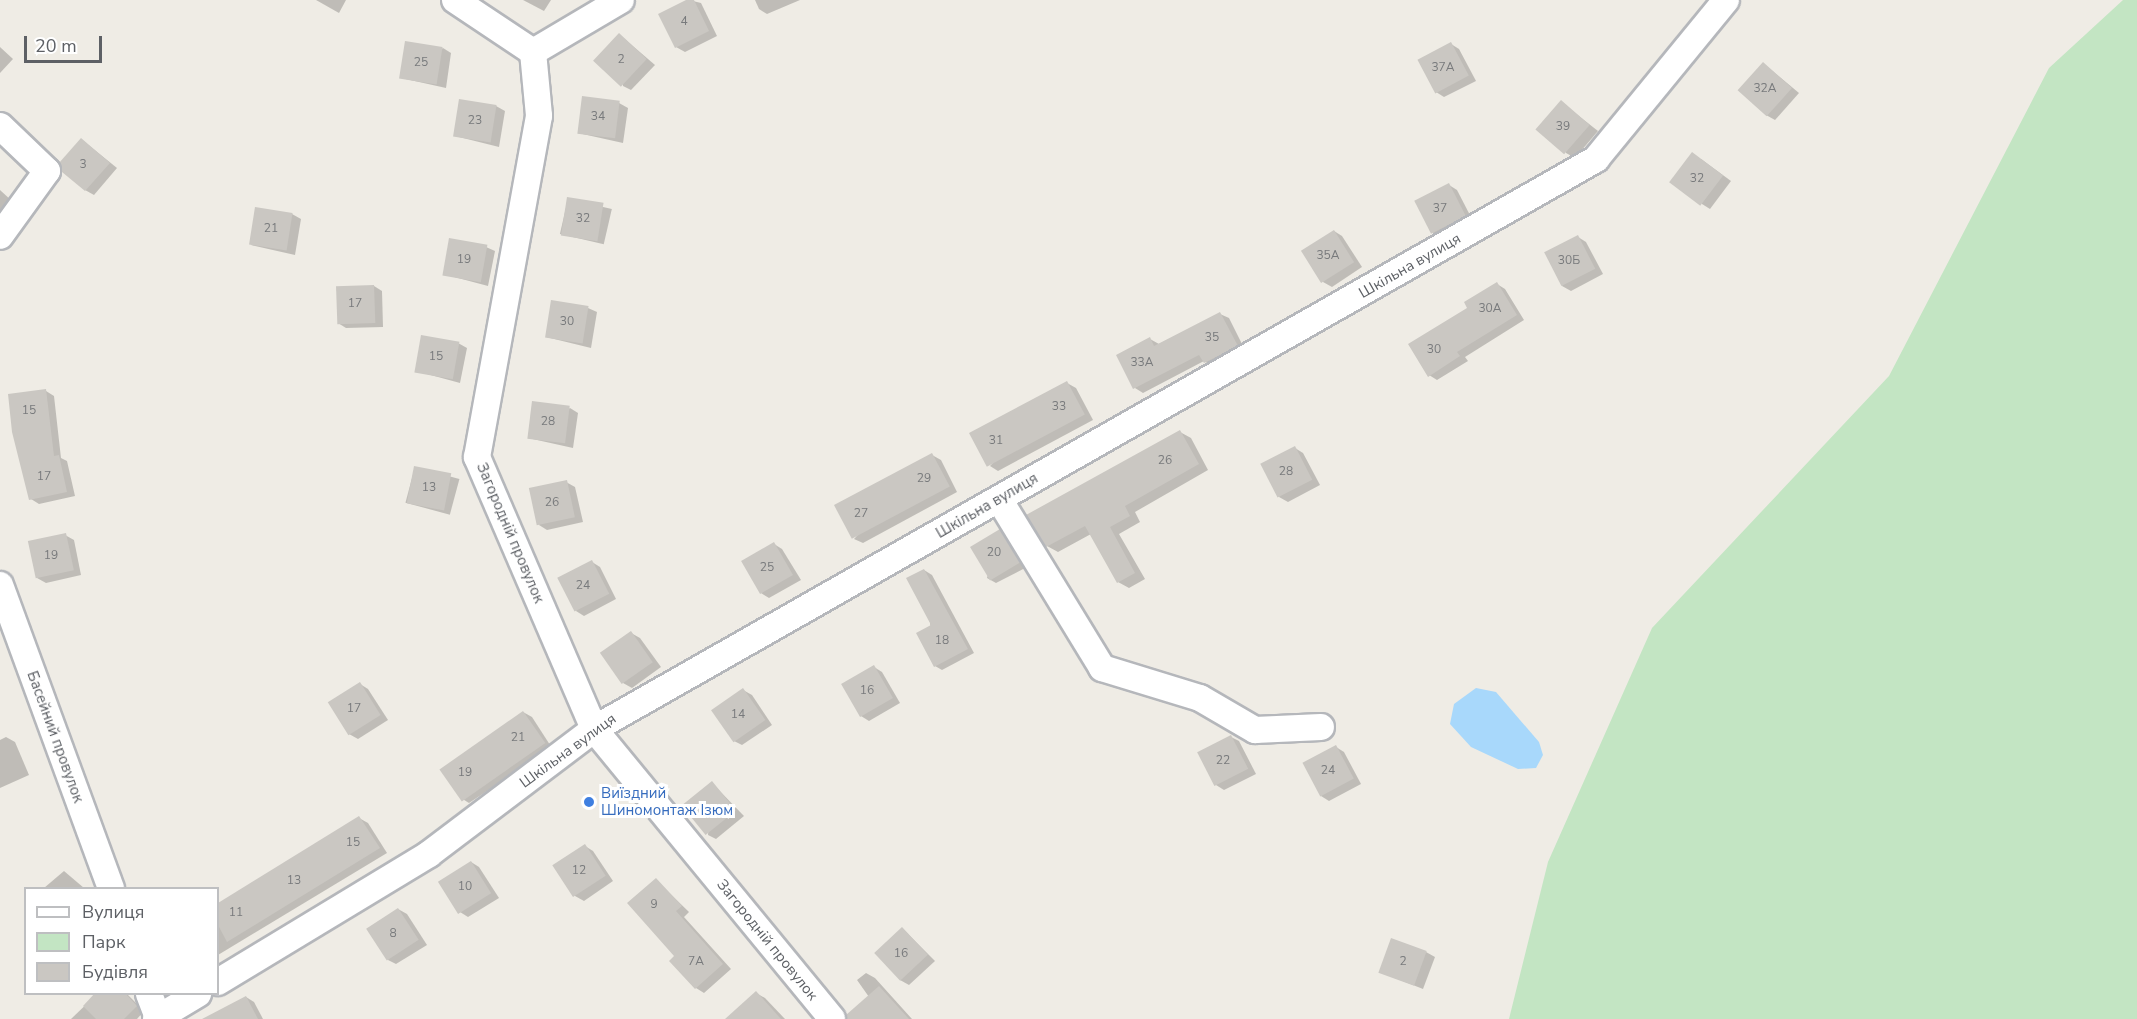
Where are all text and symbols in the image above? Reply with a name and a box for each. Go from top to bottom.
house number: 4 [680,15,688,29]
scale bar [27,24,105,62]
text: 20 m [35,34,77,58]
house number: 2 [617,53,625,67]
house number: 25 [414,56,428,70]
house number: 37А [1431,61,1455,75]
house number: 32А [1753,82,1777,96]
house number: 34 [591,110,605,124]
house number: 23 [468,114,482,128]
house number: 39 [1556,120,1570,134]
house number: 3 [79,158,87,172]
house number: 32 [1690,172,1704,186]
house number: 37 [1433,202,1447,216]
house number: 32 [576,212,590,226]
house number: 21 [264,222,278,236]
street label: Шкільна вулиця [1356,230,1464,302]
house number: 35А [1316,249,1340,263]
house number: 19 [457,253,471,267]
house number: 30Б [1558,254,1580,268]
house number: 17 [348,297,362,311]
house number: 30А [1478,302,1502,316]
house number: 30 [560,315,574,329]
house number: 35 [1205,331,1219,345]
house number: 30 [1427,343,1441,357]
house number: 15 [429,350,443,364]
house number: 33А [1130,356,1154,370]
house number: 33 [1052,400,1066,414]
house number: 15 [22,404,36,418]
house number: 28 [541,415,555,429]
house number: 31 [989,434,1003,448]
house number: 26 [1158,454,1172,468]
street label: Загородній провулок [472,460,548,606]
house number: 28 [1279,465,1293,479]
house number: 17 [37,470,51,484]
street label: Шкільна вулиця [933,470,1041,542]
house number: 29 [917,472,931,486]
house number: 13 [422,481,436,495]
house number: 26 [545,496,559,510]
house number: 27 [854,507,868,521]
house number: 20 [987,546,1001,560]
house number: 19 [44,549,58,563]
house number: 25 [760,561,774,575]
house number: 24 [576,579,590,593]
house number: 18 [935,634,949,648]
street label: Басейний провулок [23,669,87,805]
house number: 16 [860,684,874,698]
house number: 17 [347,702,361,716]
house number: 14 [731,708,745,722]
street label: Шкільна вулиця [516,710,620,792]
house number: 21 [511,731,525,745]
house number: 22 [1216,754,1230,768]
house number: 24 [1321,764,1335,778]
house number: 19 [458,766,472,780]
place label: Виїздний Шиномонтаж Ізюм [601,784,733,819]
marker: Виїздний Шиномонтаж Ізюм [582,795,596,809]
house number: 15 [346,836,360,850]
house number: 12 [572,864,586,878]
house number: 13 [287,874,301,888]
street label: Загородній провулок [713,876,821,1004]
house number: 10 [458,880,472,894]
legend [24,887,219,995]
house number: 9 [650,898,658,912]
text: Вулиця [82,900,144,924]
house number: 11 [229,906,243,920]
house number: 8 [389,927,397,941]
text: Парк [82,930,125,954]
house number: 16 [894,947,908,961]
house number: 7А [688,955,704,969]
house number: 2 [1399,955,1407,969]
text: Будівля [82,960,148,984]

